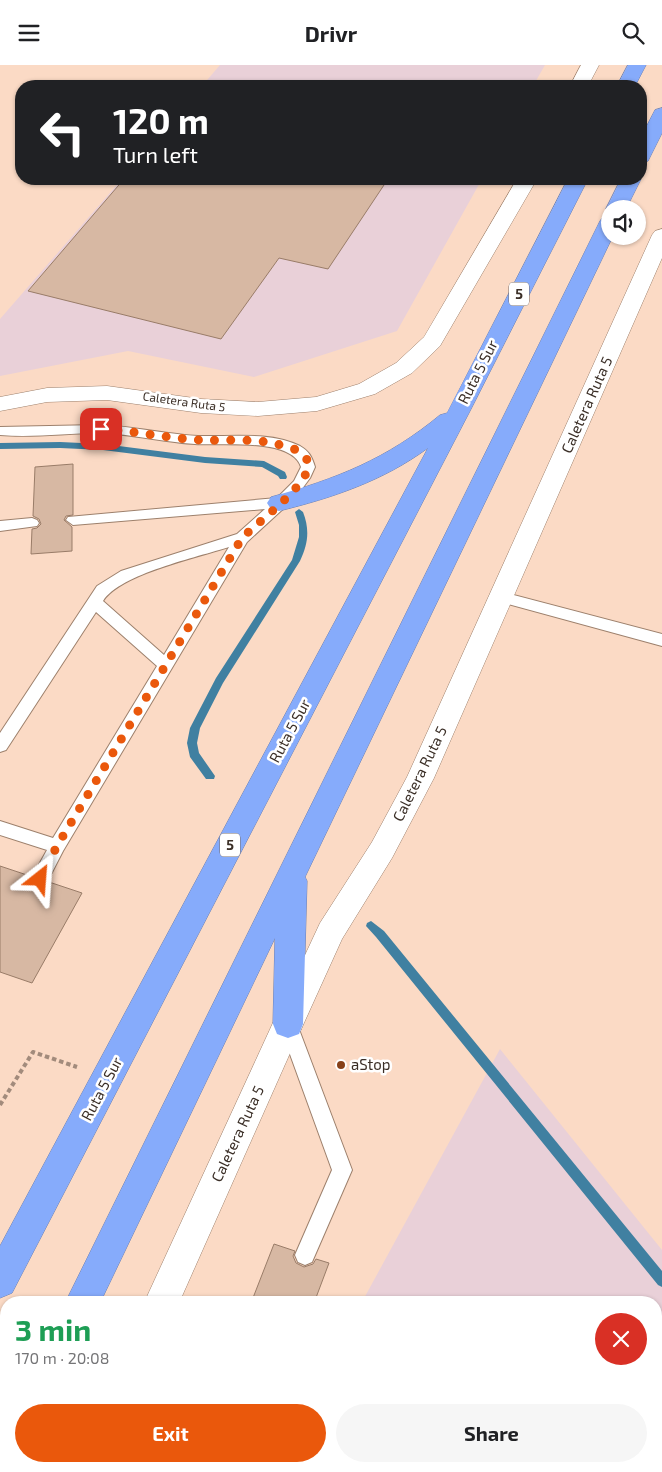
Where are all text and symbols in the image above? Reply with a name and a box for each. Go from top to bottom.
icon: menu [15,19,43,47]
icon: search [619,19,647,47]
text: Drivr [305,20,357,46]
text: 120 m [113,99,209,141]
icon: left [30,100,95,165]
text: Turn left [113,141,198,167]
map controls [601,200,646,245]
button: sound [601,200,646,245]
road number: 5 [509,283,529,305]
street label: Ruta 5 Sur [453,337,501,407]
street label: Caletera Ruta 5 [557,354,615,456]
street label: Caletera Ruta 5 [142,388,226,414]
pin [80,408,122,450]
icon: arrive [87,415,115,443]
street label: Ruta 5 Sur [265,696,313,765]
street label: Caletera Ruta 5 [388,723,450,824]
road number: 5 [220,833,240,857]
position arrow [13,852,65,904]
street label: Ruta 5 Sur [77,1054,125,1123]
place label: aStop [351,1055,390,1073]
marker: aStop [335,1059,347,1071]
street label: Caletera Ruta 5 [207,1083,267,1184]
text: 3 min [15,1311,91,1347]
button: close [595,1313,647,1365]
text: 170 m · 20:08 [15,1348,109,1367]
button: Exit [15,1404,326,1462]
button: Share [336,1404,647,1462]

